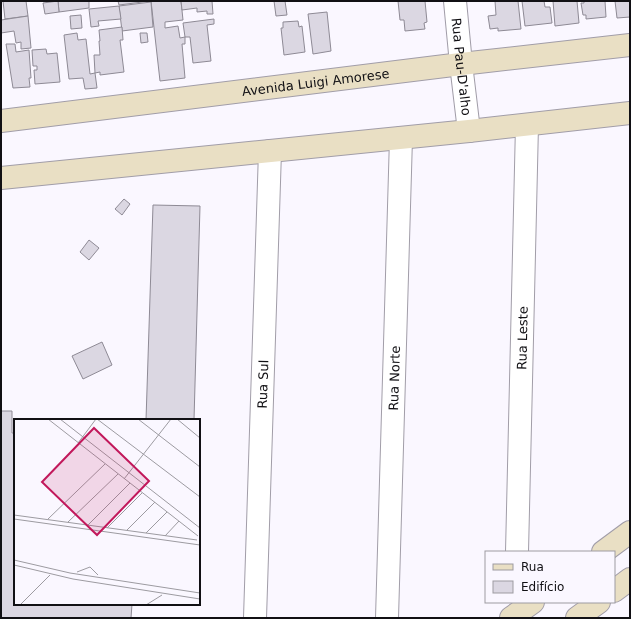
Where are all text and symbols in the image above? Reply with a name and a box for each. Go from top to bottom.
street label: Rua Pau-D'alho [449,17,475,116]
street label: Avenida Luigi Amorese [241,65,390,99]
street label: Rua Leste [514,306,530,370]
street label: Rua Norte [386,345,402,411]
street label: Rua Sul [254,359,271,409]
inset map [14,419,200,605]
legend [485,551,615,603]
text: Rua [521,560,544,574]
text: Edifício [521,580,564,594]

